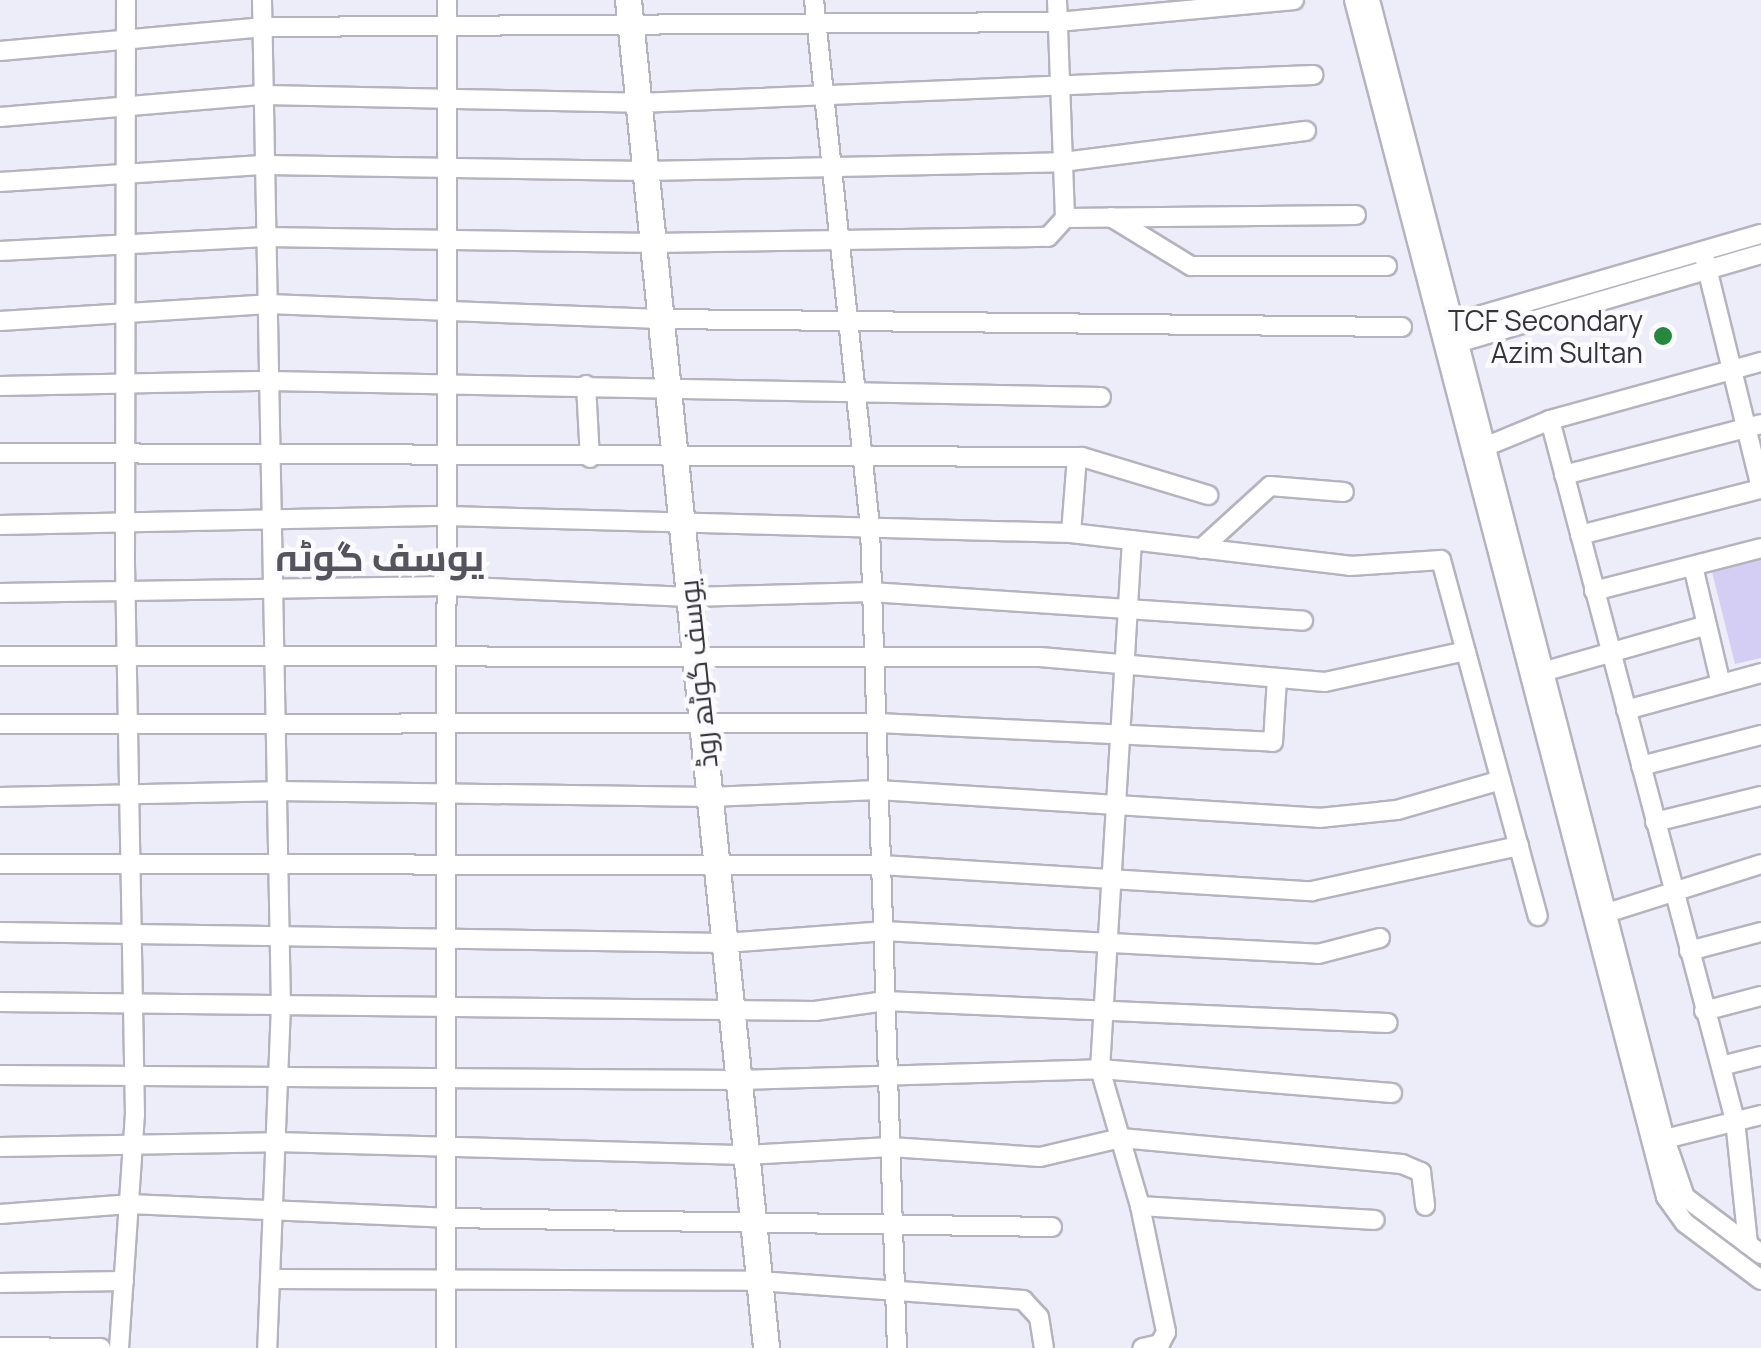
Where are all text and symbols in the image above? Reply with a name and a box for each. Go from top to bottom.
place label: TCF Secondary Azim Sultan [1448,303,1643,369]
marker: TCF Secondary Azim Sultan [1652,325,1674,347]
district label: یوسف گوٹہ [276,534,484,580]
street label: یوسف گوٹھ روڈ [670,578,724,770]

